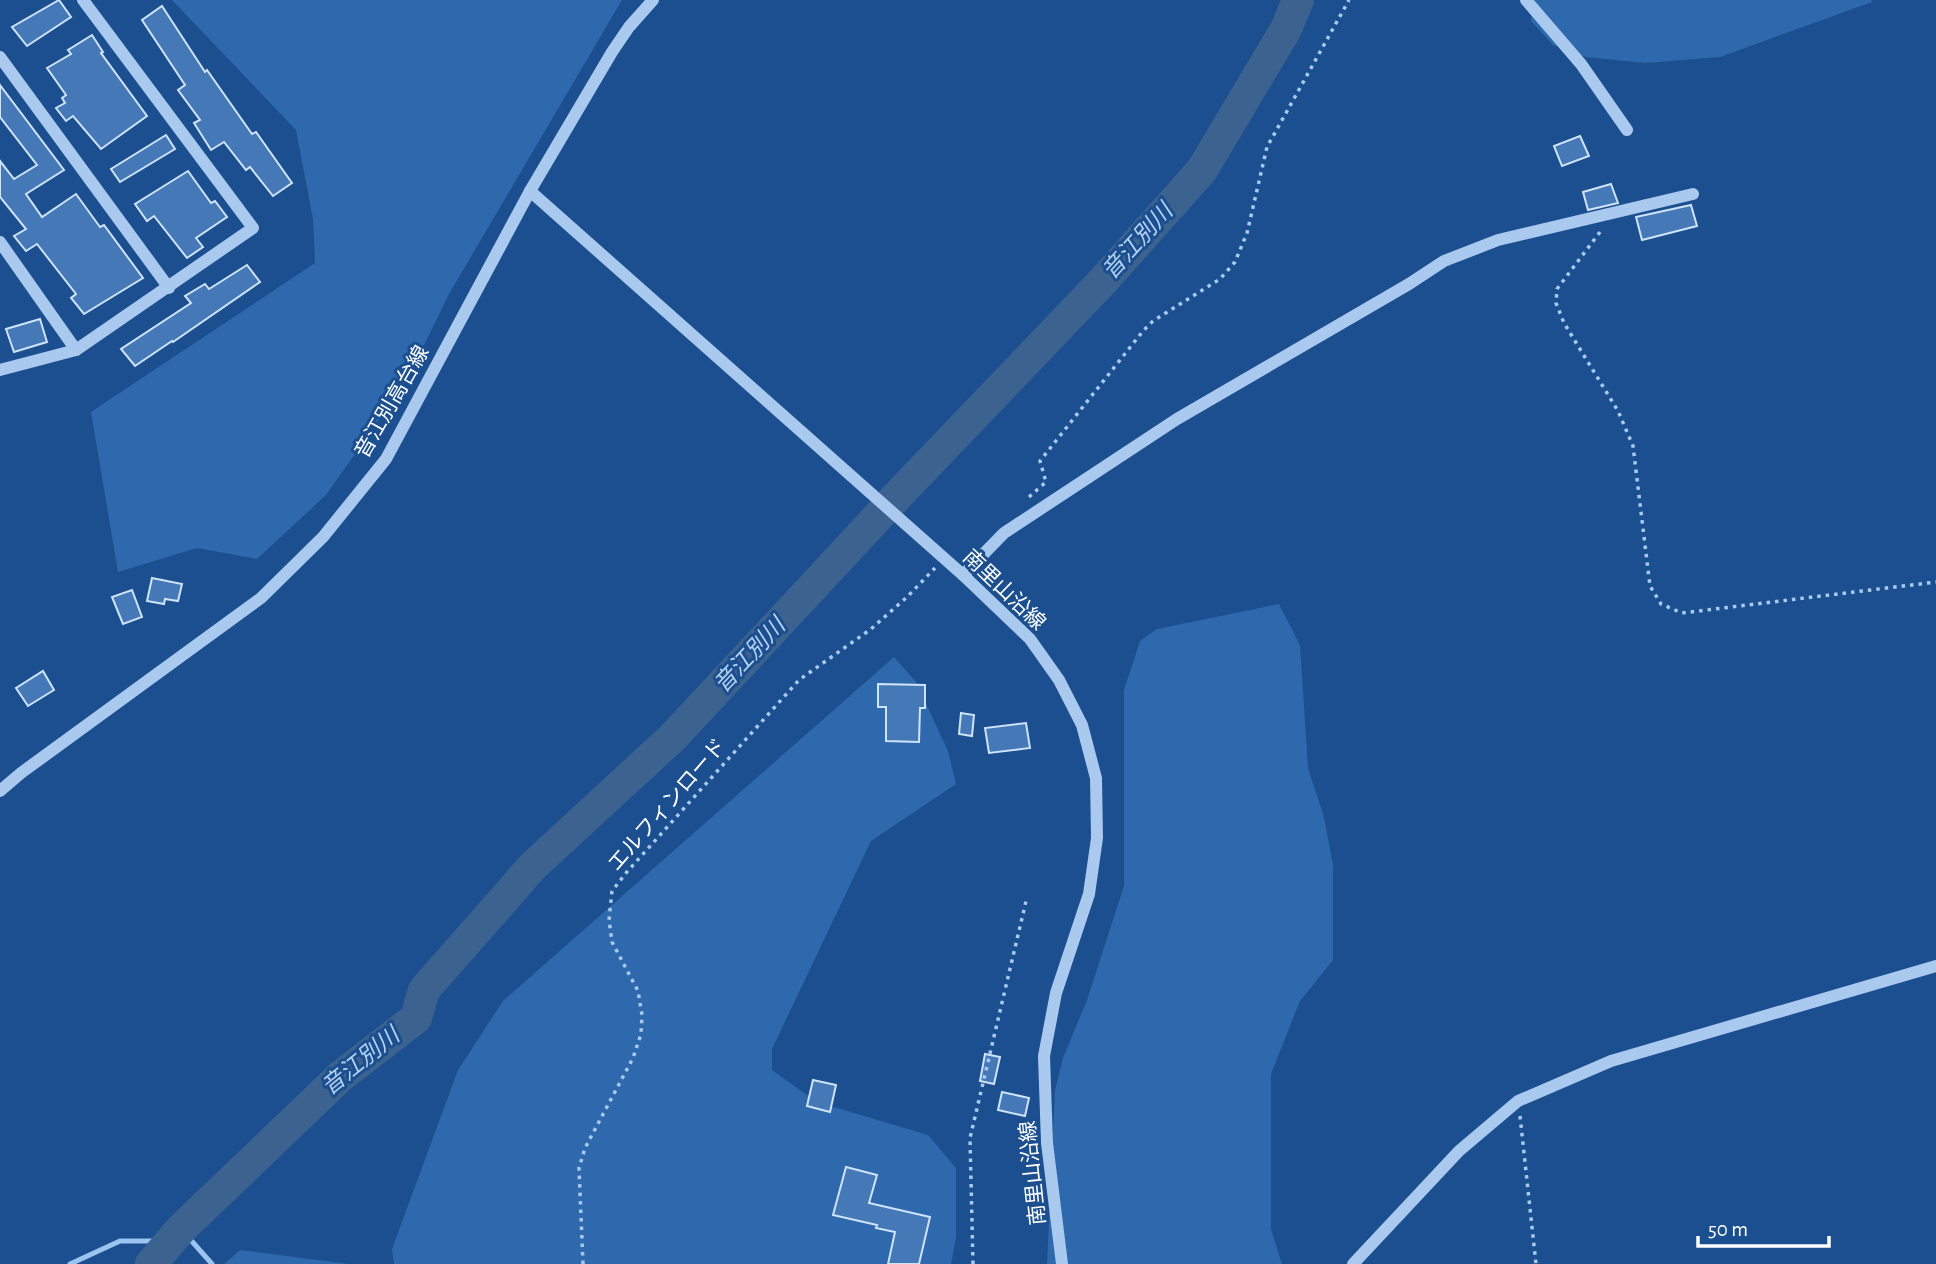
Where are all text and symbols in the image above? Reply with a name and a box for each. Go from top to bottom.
water label: 音江別川 [1097,197,1179,284]
street label: 音江別高台線 [351,342,433,462]
street label: 南里山沿線 [959,545,1050,634]
water label: 音江別川 [709,611,792,697]
street label: エルフィンロード [604,735,730,875]
water label: 音江別川 [317,1021,406,1100]
street label: 南里山沿線 [1016,1120,1049,1226]
scale bar [1698,1204,1829,1248]
text: 50 m [1708,1219,1748,1240]

